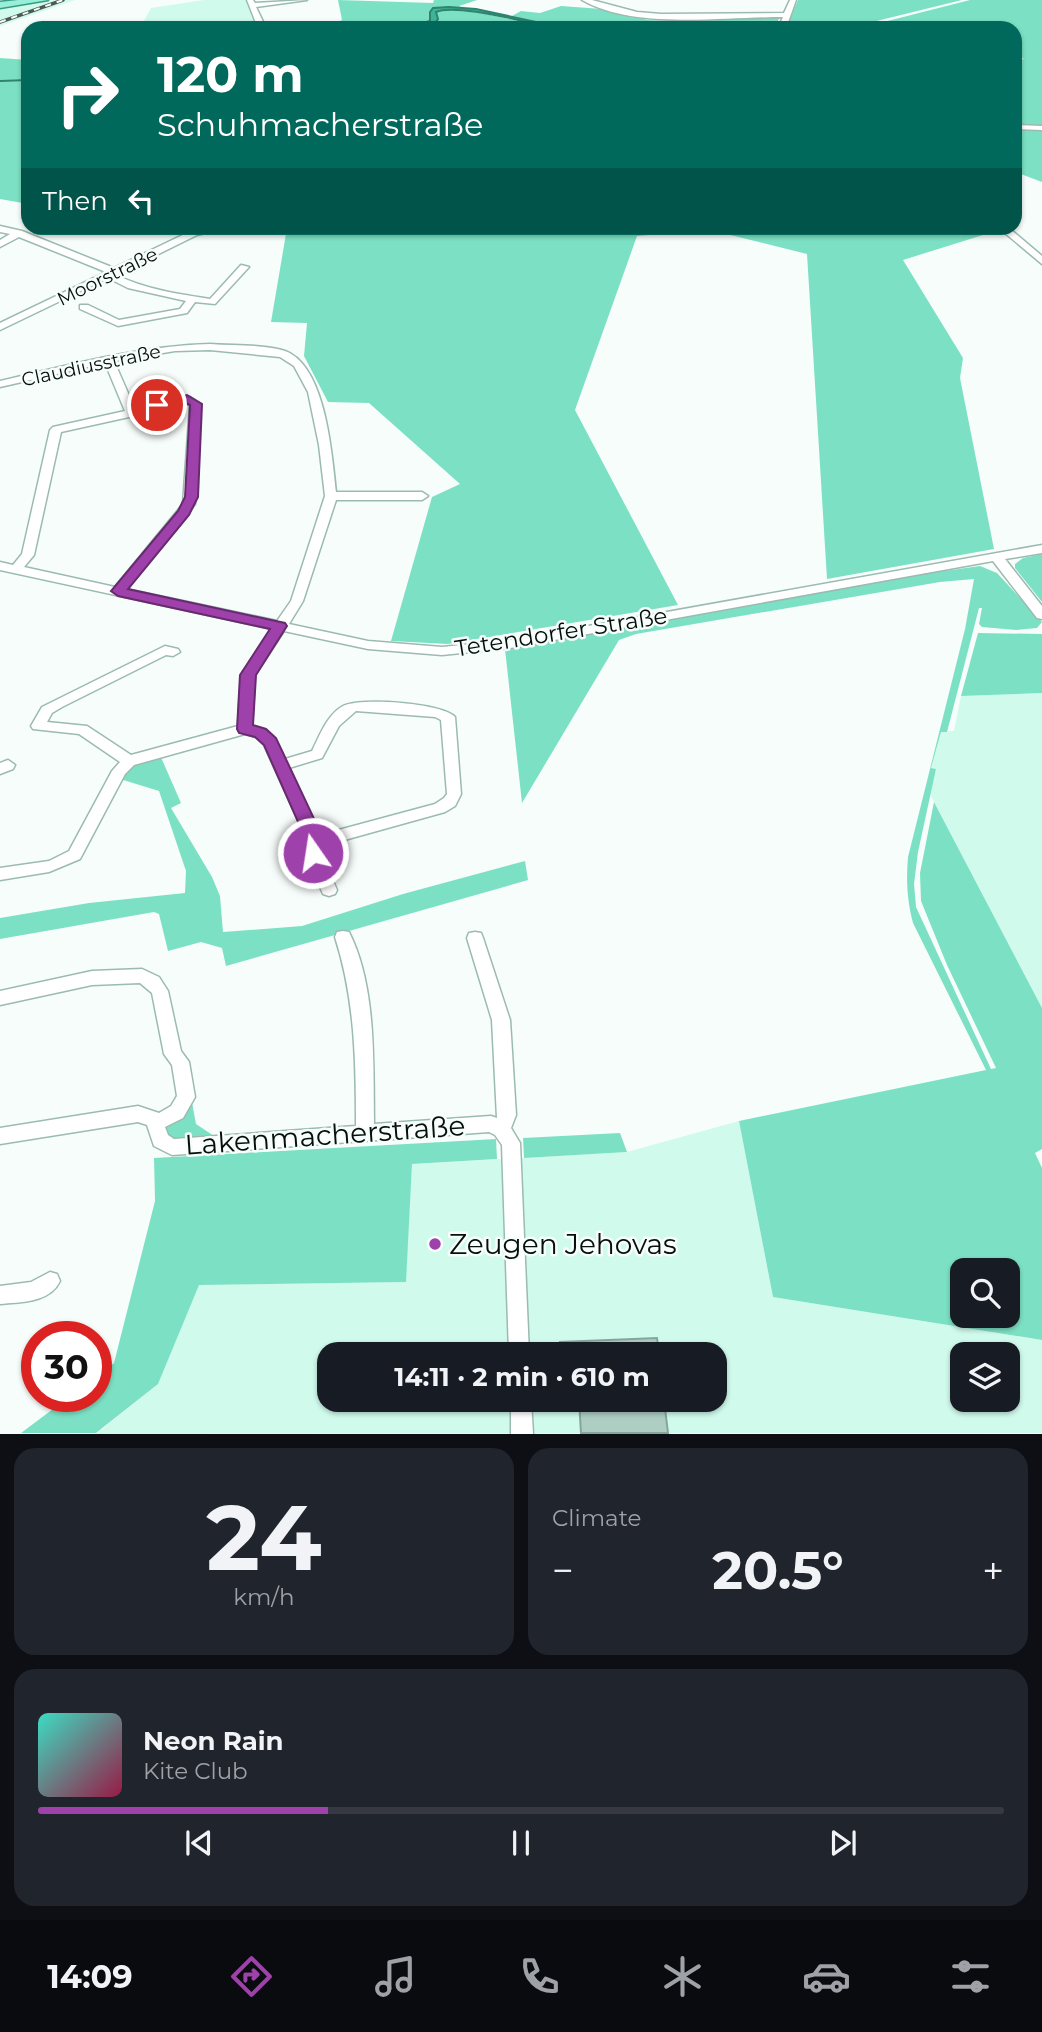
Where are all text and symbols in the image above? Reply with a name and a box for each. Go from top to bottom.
text: 120 m [157,45,304,104]
icon: right [42,49,133,140]
text: Schuhmacherstraße [157,105,483,144]
icon: left [122,182,160,220]
text: Then [42,185,108,217]
street label: Moorstraße [53,242,161,311]
street label: Claudiusstraße [19,339,163,391]
pin [127,375,187,435]
icon: arrive [138,386,176,424]
street label: Tetendorfer Straße [453,601,669,663]
position arrow [276,816,350,890]
street label: Lakenmacherstraße [184,1108,466,1162]
place label: Zeugen Jehovas [449,1227,677,1261]
marker: Zeugen Jehovas [427,1236,443,1252]
map controls [950,1258,1020,1412]
button: search [950,1258,1020,1328]
speed limit sign: 30 [21,1321,112,1412]
button: layers [950,1342,1020,1412]
text: 14:11 · 2 min · 610 m [394,1361,650,1393]
text: 24 [206,1482,322,1593]
text: Climate [552,1504,641,1532]
text: 20.5° [712,1539,844,1602]
text: − [552,1547,574,1594]
text: + [982,1547,1004,1594]
text: km/h [233,1583,295,1611]
text: Neon Rain [143,1725,284,1757]
text: Kite Club [143,1757,248,1785]
icon: previous [180,1824,218,1862]
icon: pause [502,1824,540,1862]
icon: next [824,1824,862,1862]
icon: directions [227,1952,276,2001]
icon: music [371,1952,420,2001]
icon: phone [515,1952,564,2001]
icon: climate [658,1952,707,2001]
icon: car [802,1952,851,2001]
icon: filters [946,1952,995,2001]
text: 14:09 [47,1957,133,1996]

